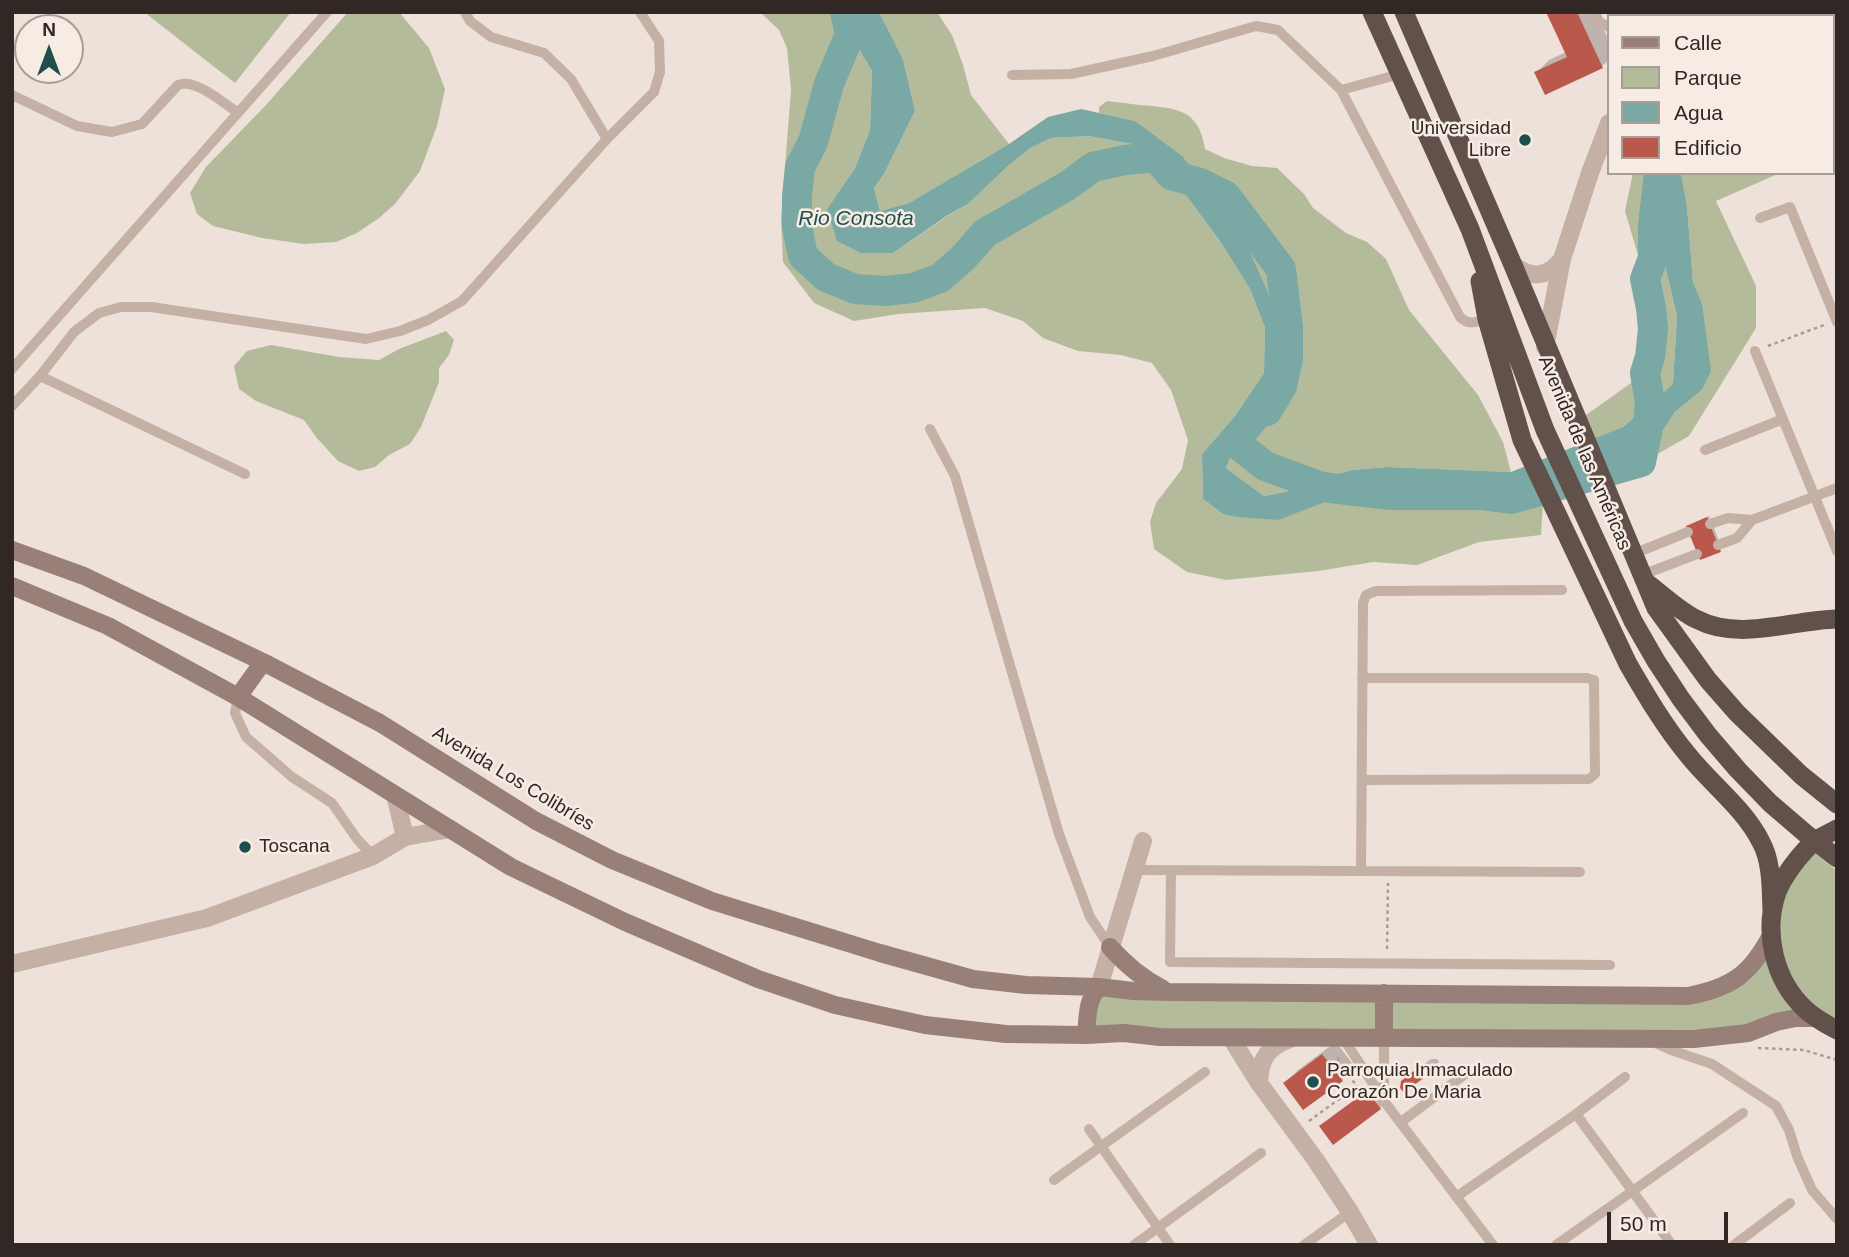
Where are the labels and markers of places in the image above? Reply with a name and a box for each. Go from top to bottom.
place label: Universidad Libre [1411,118,1511,162]
marker: Universidad Libre [1517,132,1533,148]
place label: Toscana [259,836,330,858]
marker: Toscana [237,839,253,855]
place label: Parroquia Inmaculado Corazón De Maria [1327,1060,1513,1104]
marker: Parroquia Inmaculado Corazón De Maria [1305,1074,1321,1090]

